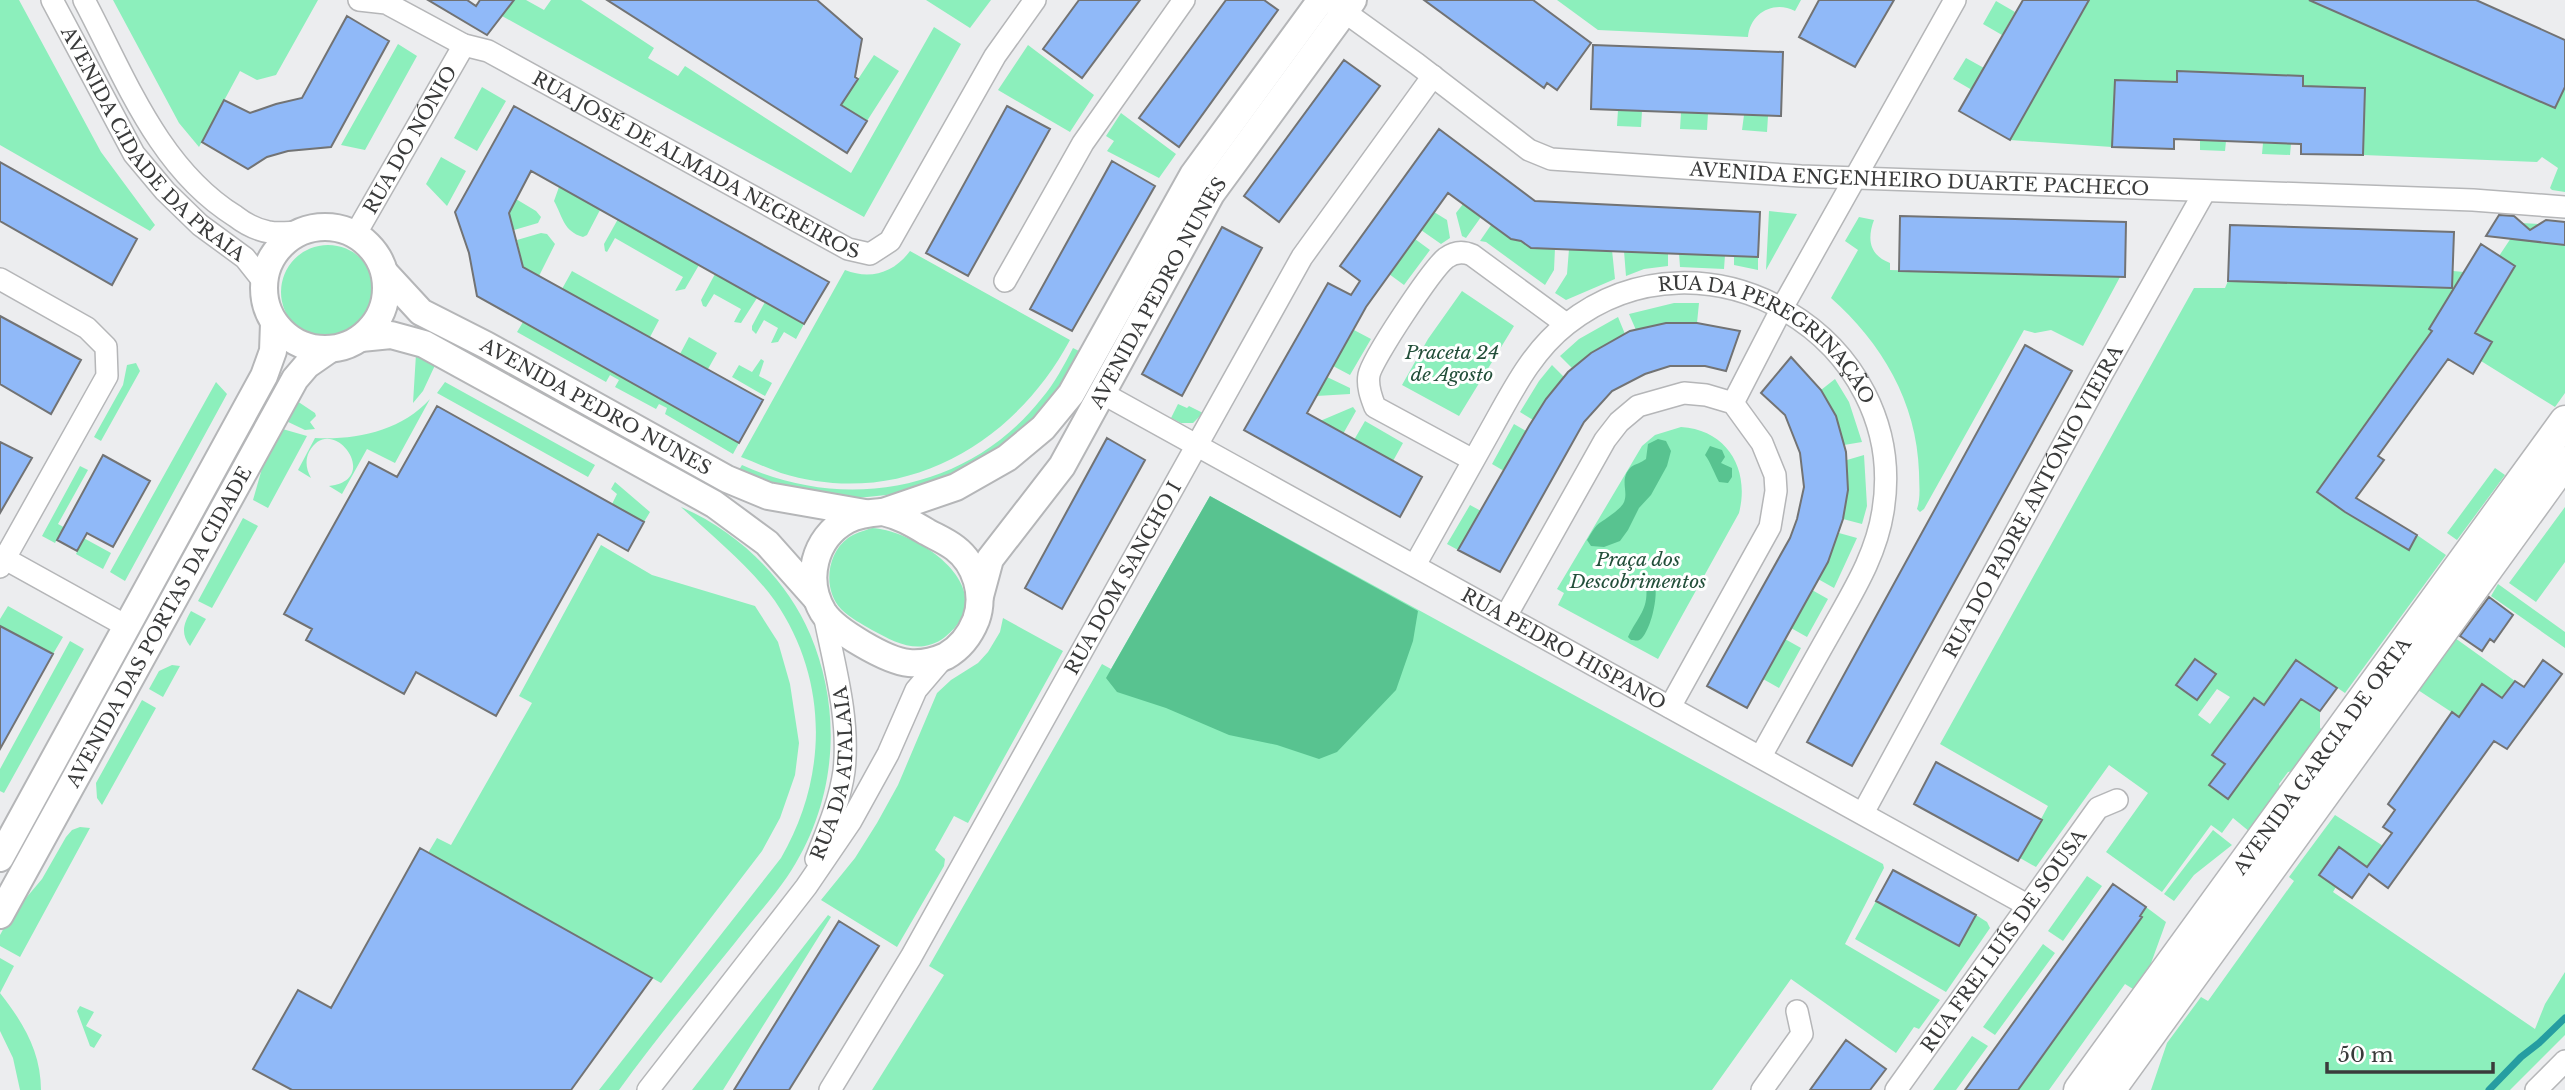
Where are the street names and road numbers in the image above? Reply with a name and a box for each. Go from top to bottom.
street label: AVENIDA CIDADE DA PRAIA [56,22,250,266]
street label: RUA DO NÓNIO [359,62,462,218]
street label: RUA JOSÉ DE ALMADA NEGREIROS [528,67,862,263]
street label: AVENIDA ENGENHEIRO DUARTE PACHECO [1688,157,2150,200]
street label: AVENIDA PEDRO NUNES [1084,173,1231,413]
street label: RUA DA PEREGRINAÇÃO [1657,272,1879,408]
street label: AVENIDA PEDRO NUNES [475,333,715,480]
street label: RUA DO PADRE ANTÓNIO VIEIRA [1939,341,2128,662]
street label: AVENIDA DAS PORTAS DA CIDADE [61,463,257,792]
street label: RUA DOM SANCHO I [1060,477,1186,679]
street label: RUA PEDRO HISPANO [1457,583,1670,715]
street label: AVENIDA GARCIA DE ORTA [2228,633,2416,880]
street label: RUA DA ATALAIA [806,684,857,863]
street label: RUA FREI LUÍS DE SOUSA [1916,825,2091,1057]

